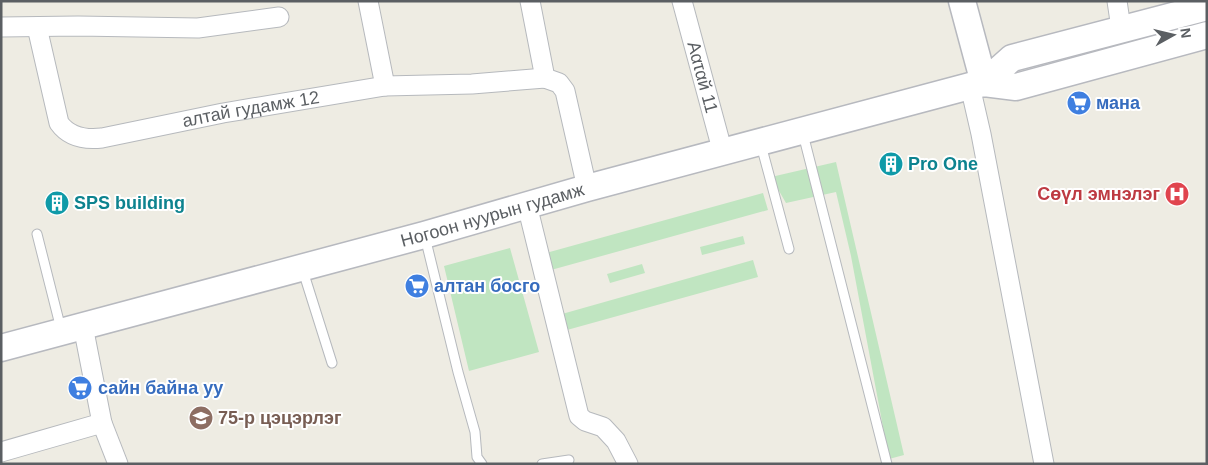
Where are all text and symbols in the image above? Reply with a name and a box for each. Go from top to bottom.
north arrow [1148,10,1198,60]
text: N [1177,27,1195,39]
street label: Ααταй 11 [683,39,722,115]
street label: алтай гудамж 12 [181,87,321,131]
supermarket icon: мана [1066,90,1092,116]
place label: мана [1096,93,1141,113]
building icon: Pro One [878,151,904,177]
place label: Pro One [908,154,978,174]
street label: Ногоон нуурын гудамж [398,179,586,251]
hospital icon: Сөүл эмнэлэг [1164,181,1190,207]
place label: Сөүл эмнэлэг [1037,184,1160,204]
building icon: SPS building [44,190,70,216]
place label: SPS building [74,193,185,213]
supermarket icon: алтан босго [404,273,430,299]
place label: алтан босго [434,276,540,296]
supermarket icon: сайн байна уу [67,375,93,401]
place label: сайн байна уу [98,378,223,398]
school or university icon: 75-р цэцэрлэг [188,405,214,431]
place label: 75-р цэцэрлэг [218,408,342,428]

